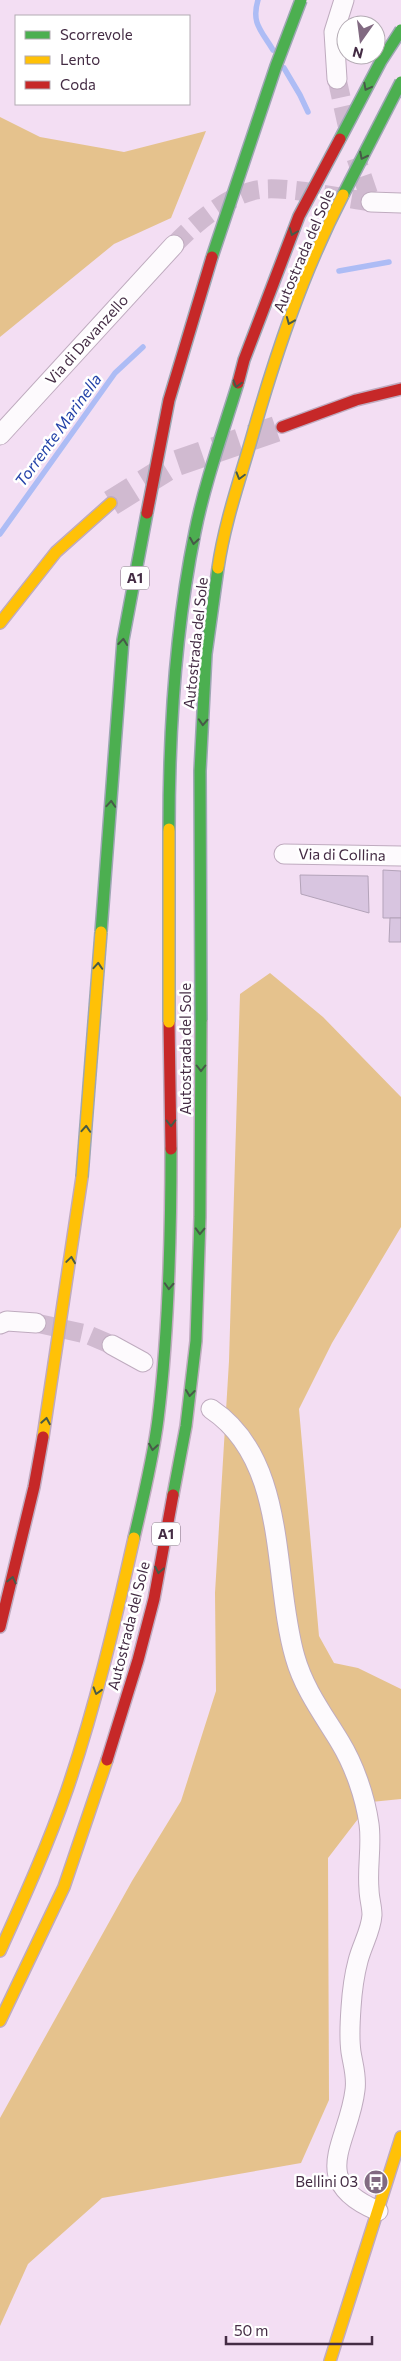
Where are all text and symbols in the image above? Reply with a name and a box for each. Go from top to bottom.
legend [15,15,190,105]
north arrow [336,15,386,65]
text: Scorrevole [60,25,133,43]
text: N [351,44,365,63]
text: Lento [60,50,100,68]
text: Coda [60,75,96,93]
one-way arrow [363,82,373,91]
one-way arrow [359,151,369,160]
street label: Autostrada del Sole [269,186,337,315]
one-way arrow [289,227,299,235]
street label: Via di Davanzello [41,291,131,388]
one-way arrow [286,316,296,325]
water label: Torrente Marinella [10,370,105,490]
one-way arrow [232,380,243,389]
one-way arrow [236,471,246,479]
one-way arrow [189,536,199,545]
road number: A1 [121,566,149,590]
street label: Autostrada del Sole [179,576,211,710]
one-way arrow [117,638,128,646]
one-way arrow [197,718,208,726]
one-way arrow [105,800,116,808]
street label: Via di Collina [298,844,386,864]
one-way arrow [93,962,104,970]
street label: Autostrada del Sole [176,983,194,1115]
one-way arrow [196,1065,206,1073]
one-way arrow [166,1120,176,1127]
one-way arrow [81,1124,92,1132]
one-way arrow [195,1228,205,1235]
one-way arrow [65,1256,76,1264]
one-way arrow [163,1282,174,1290]
one-way arrow [185,1389,196,1397]
one-way arrow [40,1416,51,1425]
one-way arrow [149,1443,159,1452]
road number: A1 [152,1522,180,1546]
street label: Autostrada del Sole [103,1559,153,1692]
one-way arrow [155,1566,165,1575]
one-way arrow [6,1575,17,1584]
one-way arrow [92,1686,102,1694]
bus stop icon: Bellini 03 [363,2169,389,2195]
place label: Bellini 03 [295,2172,358,2190]
scale bar [226,2314,372,2346]
text: 50 m [234,2321,268,2339]

